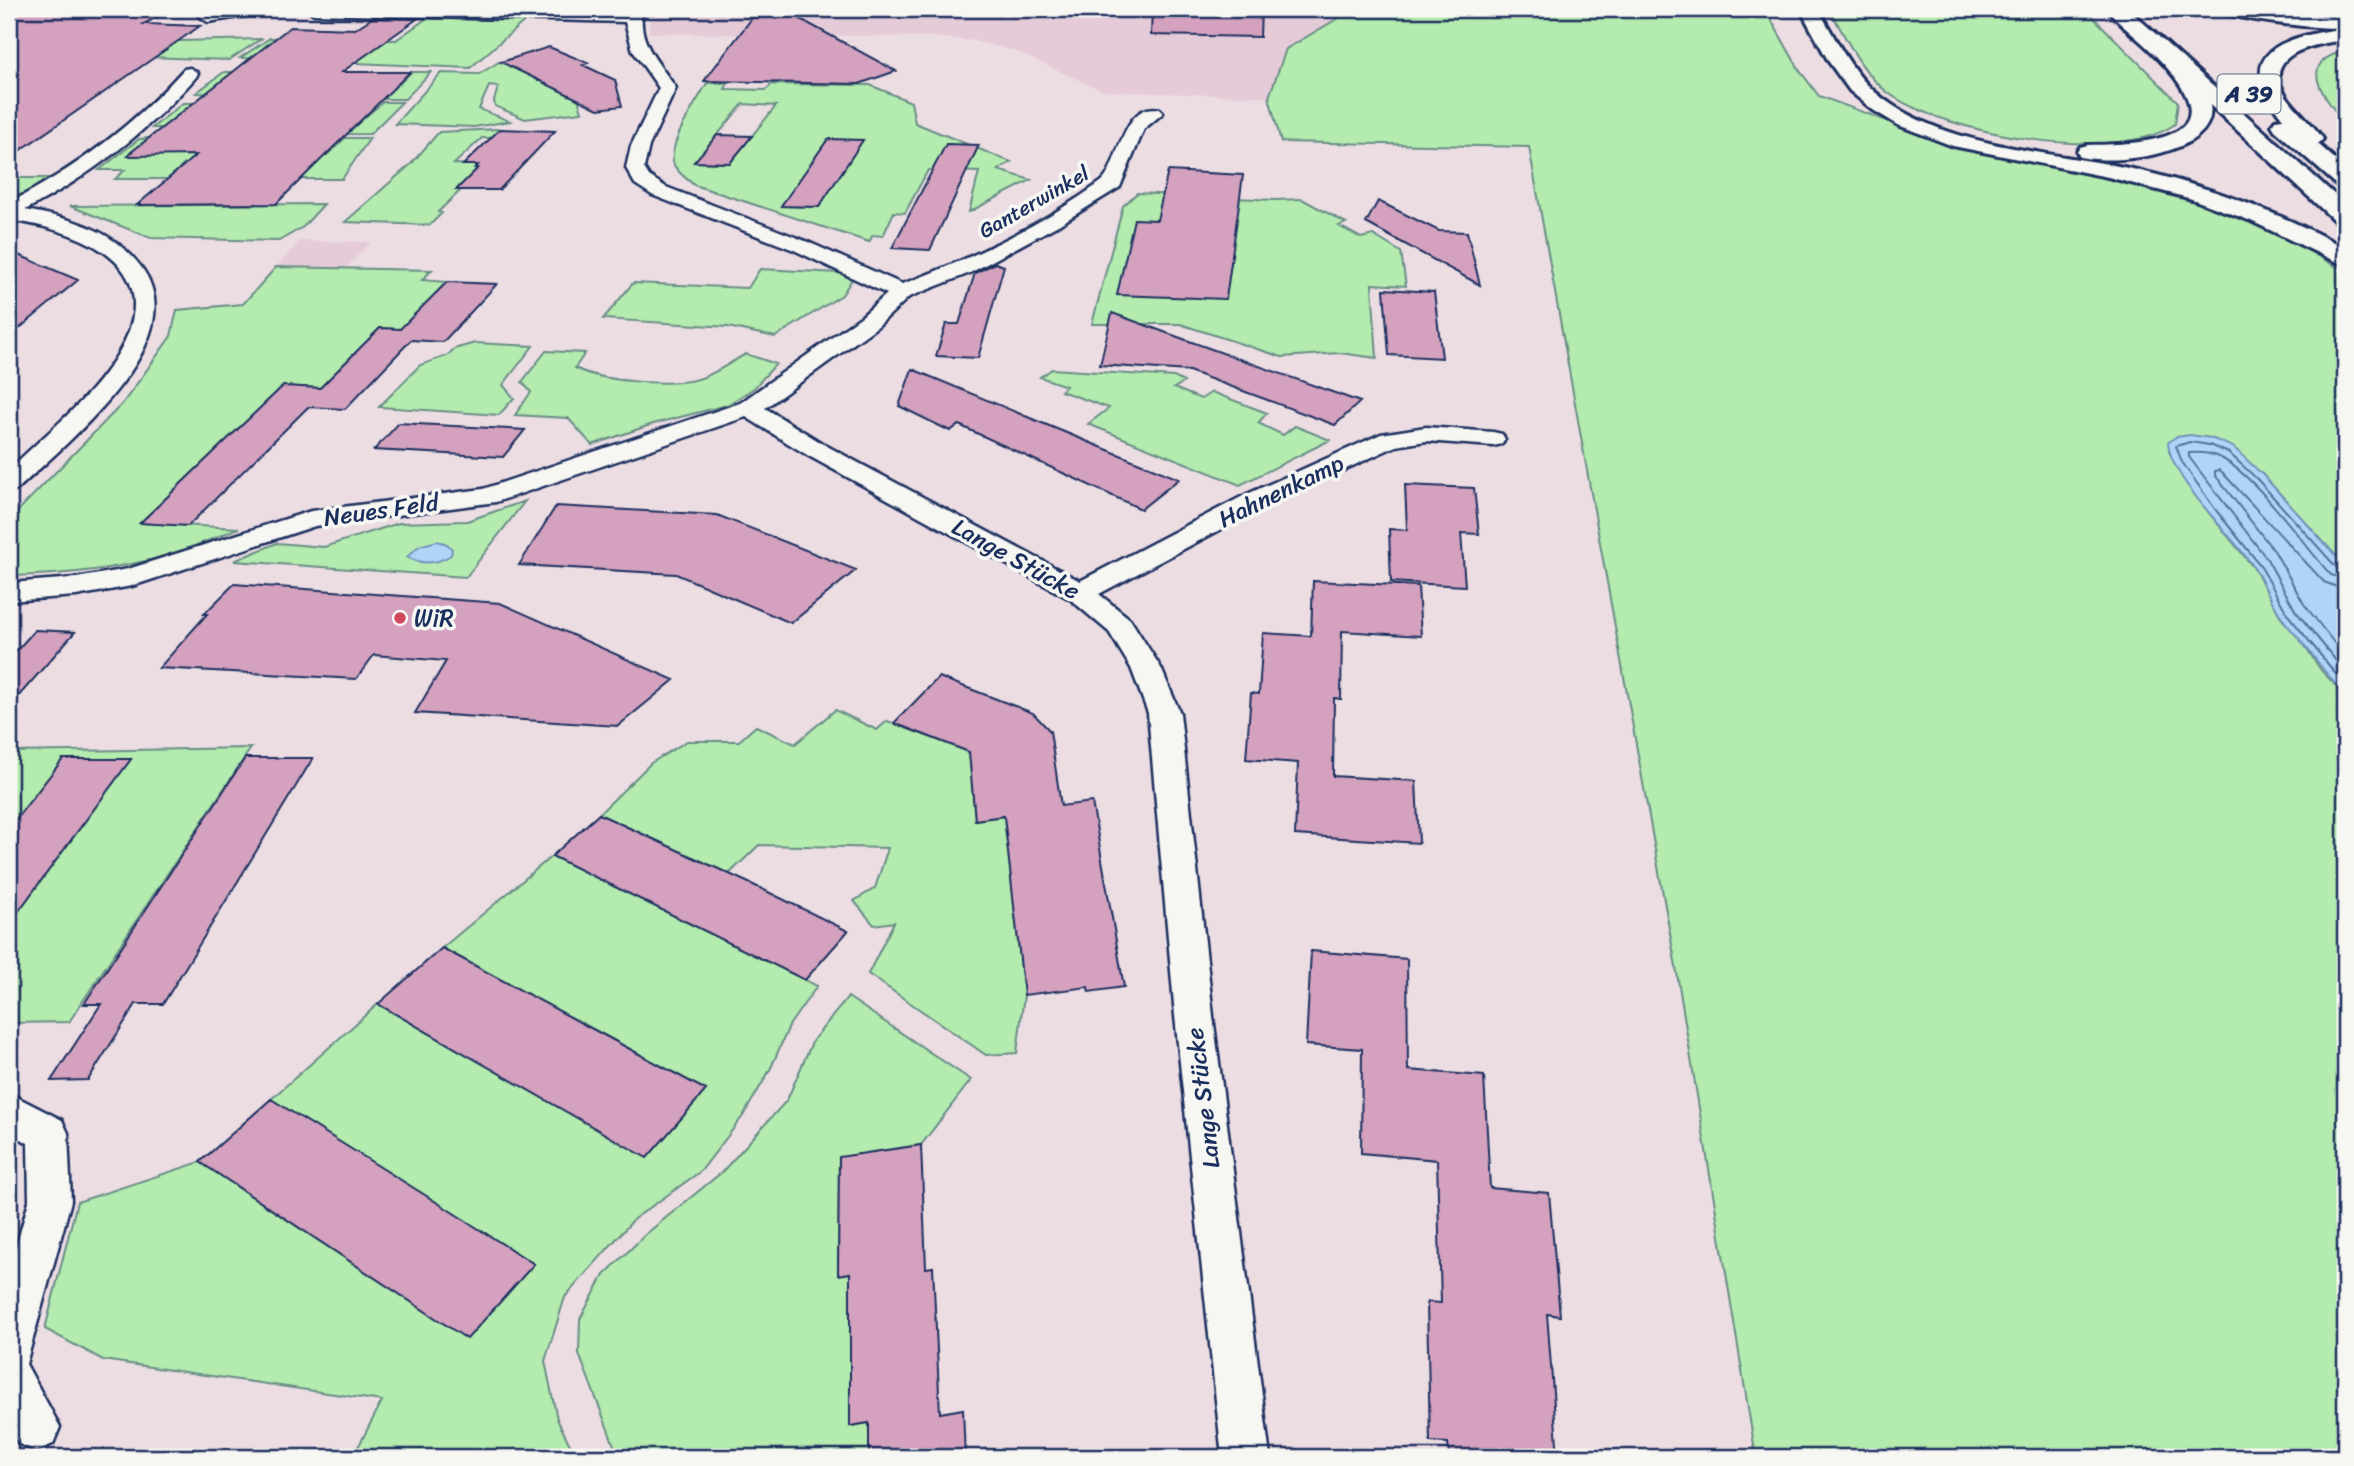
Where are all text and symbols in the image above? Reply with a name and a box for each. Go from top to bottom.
road number: A 39 [2218,74,2280,114]
street label: Ganterwinkel [971,154,1098,249]
street label: Hahnenkamp [1211,442,1352,540]
street label: Neues Feld [321,481,442,539]
street label: Lange Stücke [944,506,1088,612]
place label: WiR [414,597,454,639]
marker: WiR [392,610,408,626]
street label: Lange Stücke [1174,1025,1232,1171]

